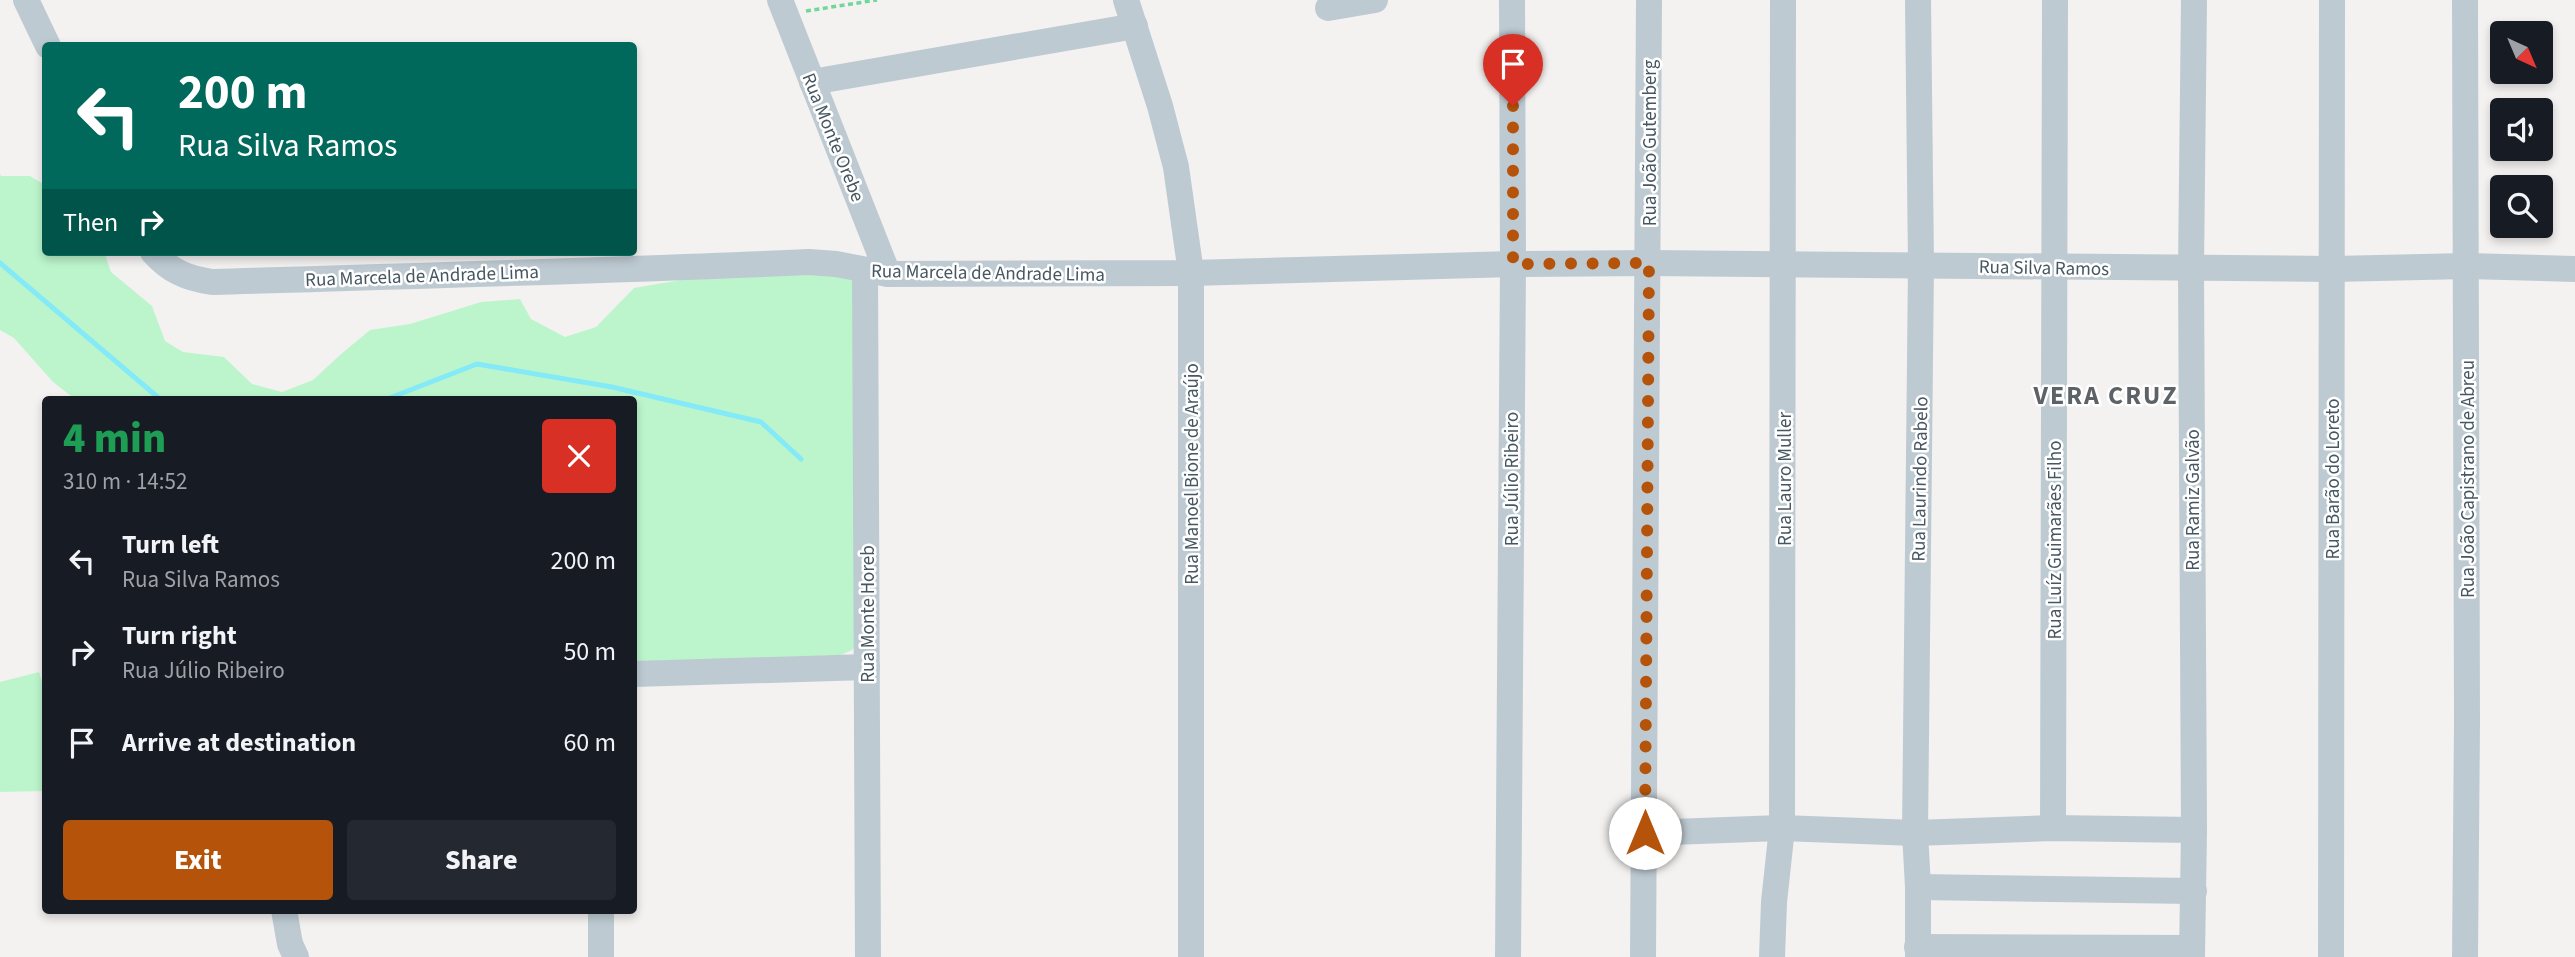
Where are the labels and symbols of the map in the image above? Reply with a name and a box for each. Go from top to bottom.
north arrow [2490,21,2553,84]
pin [1483,34,1543,106]
street label: Rua João Gutemberg [1637,59,1664,226]
street label: Rua Monte Orebe [794,69,871,206]
street label: Rua Silva Ramos [1979,254,2109,283]
street label: Rua Marcela de Andrade Lima [871,258,1105,289]
street label: Rua Marcela de Andrade Lima [305,259,539,294]
street label: Rua João Capistrano de Abreu [2455,360,2482,598]
street label: Rua Manoel Bione de Araújo [1179,363,1206,585]
district label: VERA CRUZ [2033,377,2178,414]
street label: Rua Laurindo Rabelo [1906,396,1935,562]
street label: Rua Barão do Loreto [2320,398,2347,560]
street label: Rua Júlio Ribeiro [1499,412,1526,546]
street label: Rua Lauro Muller [1772,412,1799,546]
street label: Rua Ramiz Galvão [2180,429,2207,571]
street label: Rua Luíz Guimarães Filho [2042,441,2069,639]
street label: Rua Monte Horeb [855,545,882,683]
position arrow [1608,796,1682,870]

